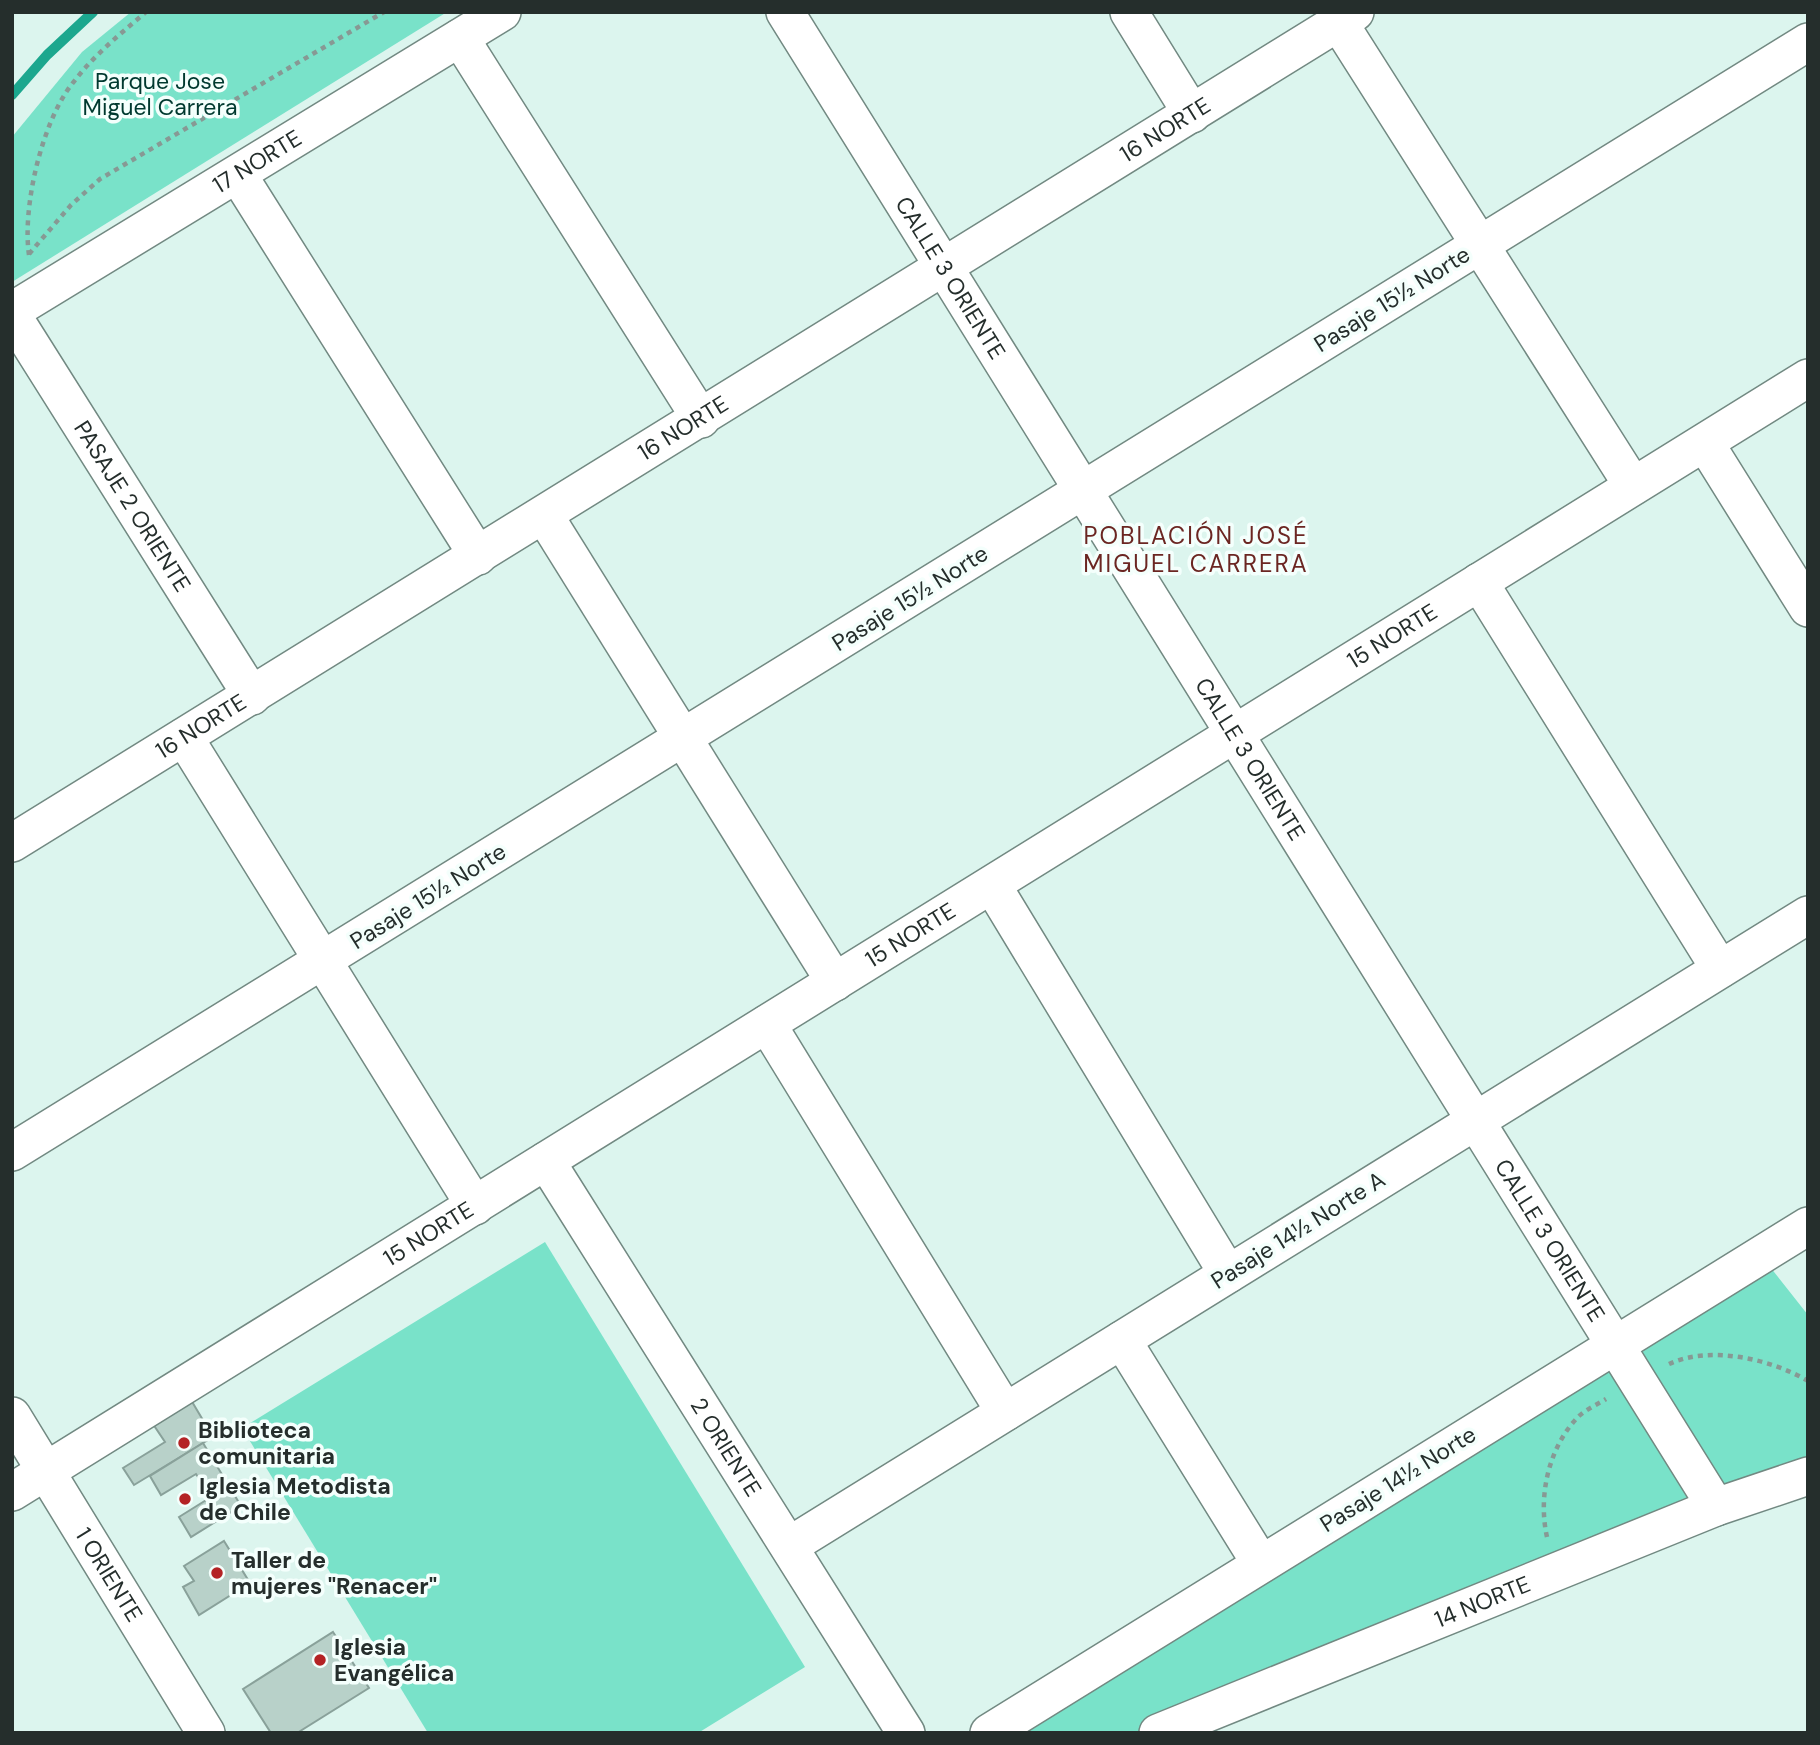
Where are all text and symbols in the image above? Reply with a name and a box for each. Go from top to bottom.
park label: Parque Jose Miguel Carrera [83,66,237,122]
street label: 16 NORTE [1114,90,1216,169]
street label: 17 NORTE [207,123,307,200]
street label: CALLE 3 ORIENTE [889,191,1012,365]
street label: Pasaje 15½ Norte [1308,239,1476,359]
street label: 16 NORTE [632,388,734,467]
street label: PASAJE 2 ORIENTE [67,415,198,598]
district label: POBLACIÓN JOSÉ MIGUEL CARRERA [1083,520,1309,579]
street label: Pasaje 15½ Norte [826,538,994,658]
street label: 15 NORTE [1341,597,1443,675]
street label: CALLE 3 ORIENTE [1188,672,1312,846]
street label: 16 NORTE [150,687,252,766]
street label: Pasaje 15½ Norte [344,836,512,956]
street label: 15 NORTE [860,896,961,974]
street label: CALLE 3 ORIENTE [1488,1153,1612,1327]
street label: Pasaje 14½ Norte A [1205,1164,1391,1296]
street label: 15 NORTE [378,1194,479,1273]
street label: 2 ORIENTE [684,1392,768,1502]
place label: Biblioteca comunitaria [198,1415,335,1471]
street label: Pasaje 14½ Norte [1314,1419,1482,1539]
marker: Biblioteca comunitaria [176,1435,192,1451]
place label: Iglesia Metodista de Chile [199,1471,391,1527]
marker: Iglesia Metodista de Chile [177,1491,193,1507]
street label: 1 ORIENTE [69,1522,149,1627]
place label: Taller de mujeres "Renacer" [231,1545,437,1601]
marker: Taller de mujeres "Renacer" [209,1565,225,1581]
street label: 14 NORTE [1430,1569,1535,1634]
place label: Iglesia Evangélica [334,1632,454,1688]
marker: Iglesia Evangélica [312,1652,328,1668]

